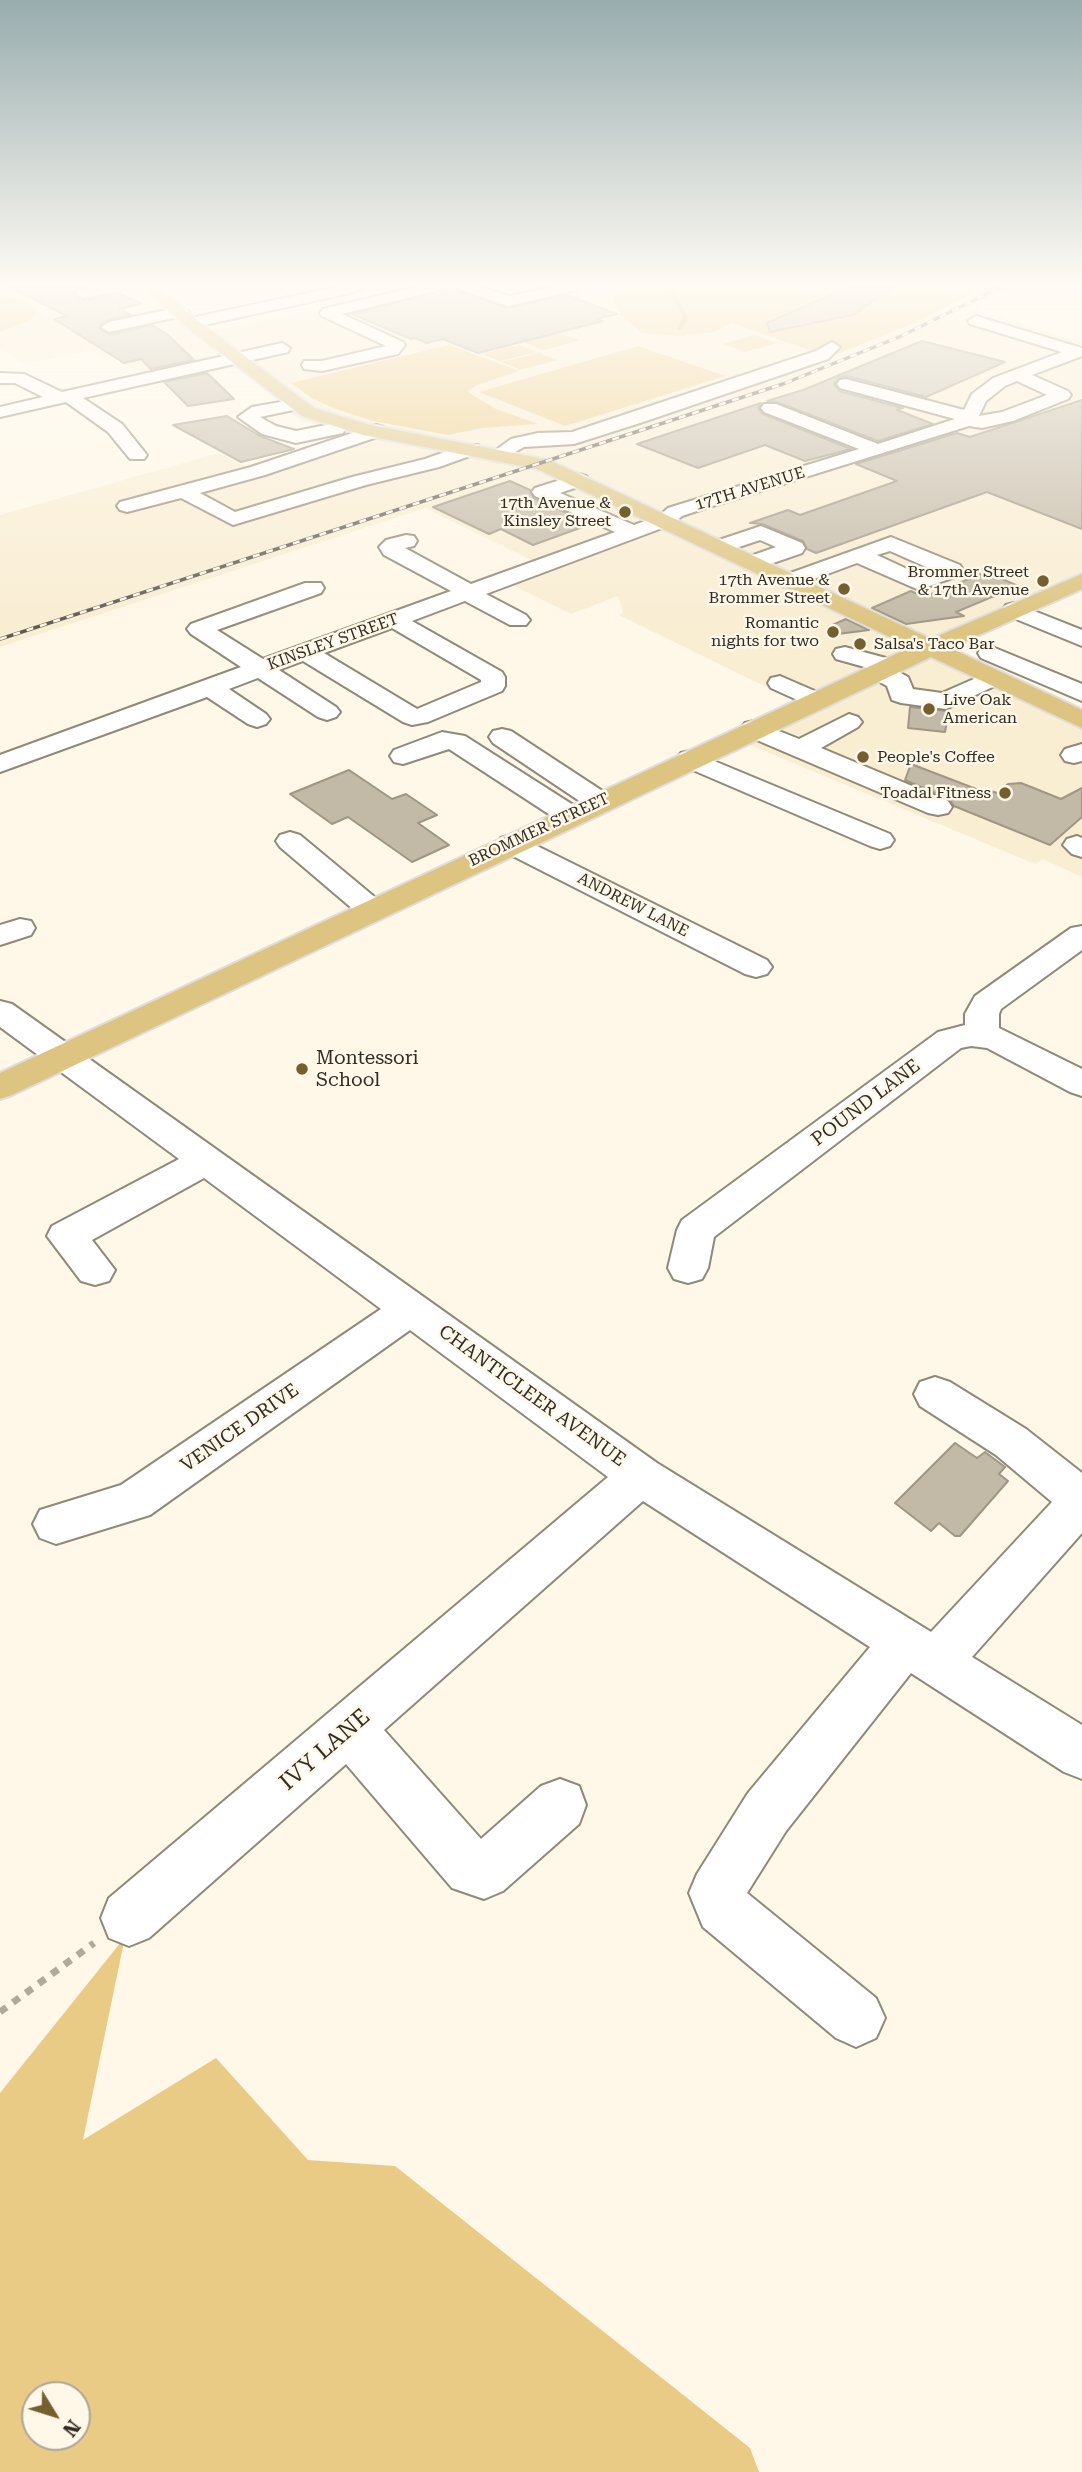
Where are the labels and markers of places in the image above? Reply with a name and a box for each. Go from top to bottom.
place label: 17th Avenue & Kinsley Street [499,493,611,531]
marker: 17th Avenue & Kinsley Street [617,504,633,520]
place label: Brommer Street & 17th Avenue [908,562,1029,600]
place label: 17th Avenue & Brommer Street [709,570,830,608]
marker: Brommer Street & 17th Avenue [1035,573,1051,589]
marker: 17th Avenue & Brommer Street [836,581,852,597]
place label: Romantic nights for two [711,613,819,651]
marker: Romantic nights for two [825,624,841,640]
place label: Salsa's Taco Bar [874,634,994,654]
marker: Salsa's Taco Bar [852,636,868,652]
place label: Live Oak American [943,690,1017,728]
marker: Live Oak American [921,701,937,717]
place label: People's Coffee [877,747,995,767]
marker: People's Coffee [855,749,871,765]
place label: Toadal Fitness [880,783,991,803]
marker: Toadal Fitness [997,785,1013,801]
place label: Montessori School [316,1047,419,1091]
marker: Montessori School [294,1061,310,1077]

